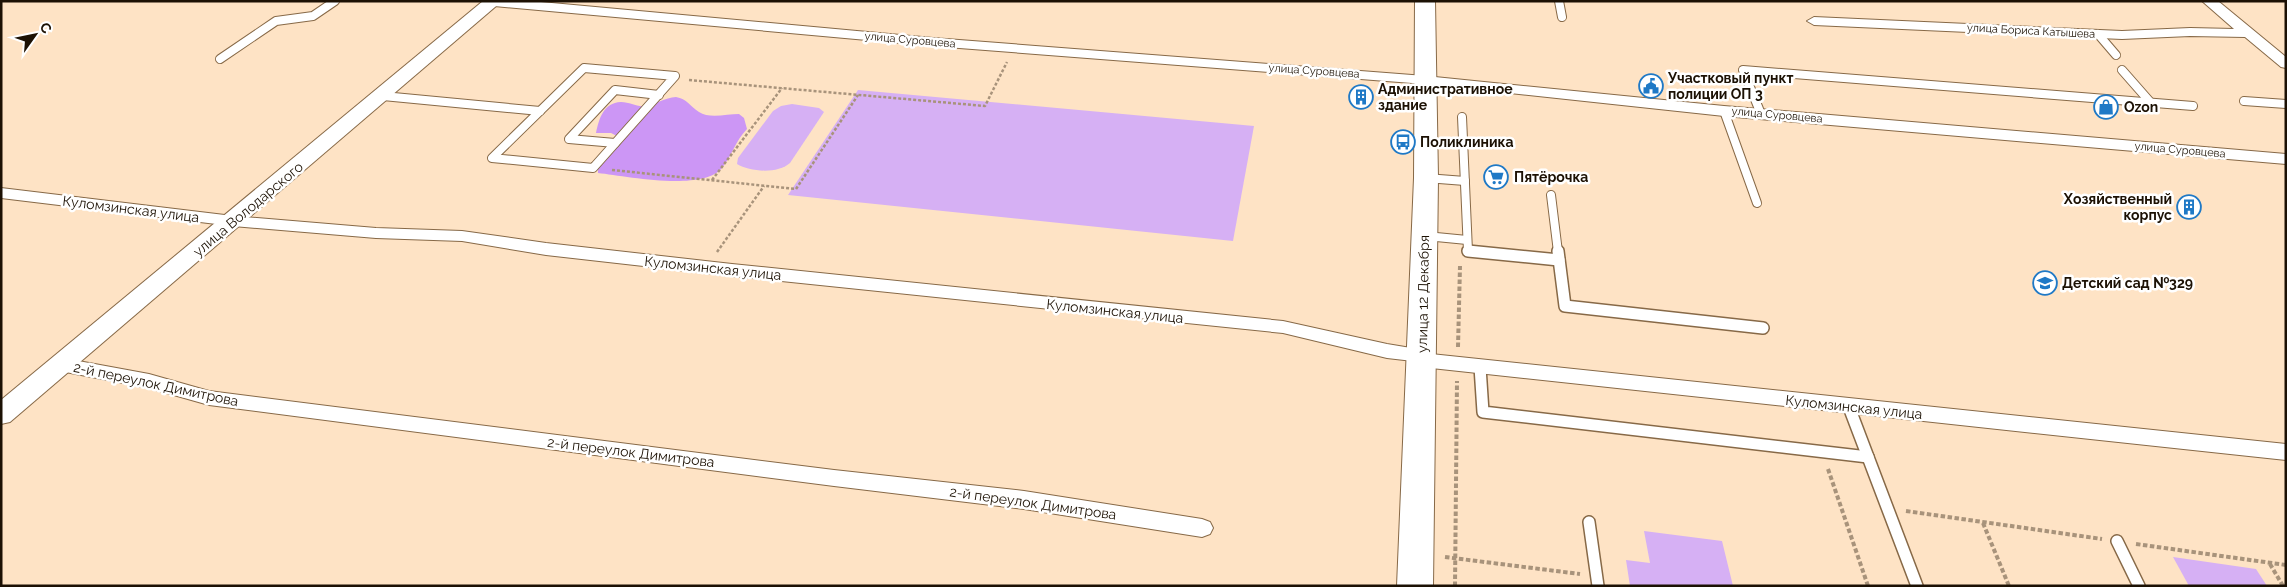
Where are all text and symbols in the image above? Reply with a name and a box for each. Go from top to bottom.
north arrow [10,10,60,60]
text: С [37,20,55,37]
street label: улица Бориса Катышева [1966,21,2096,41]
street label: улица Суровцева [864,30,956,50]
street label: улица Суровцева [1268,61,1360,81]
place label: Участковый пункт полиции ОП 3 [1667,70,1793,102]
public building icon: Участковый пункт полиции ОП 3 [1638,73,1664,99]
place label: Административное здание [1378,81,1513,113]
building icon: Административное здание [1348,84,1374,110]
shop icon: Ozon [2093,94,2119,120]
place label: Ozon [2124,99,2158,115]
street label: улица Суровцева [1731,105,1823,125]
bus stop icon: Поликлиника [1390,129,1416,155]
place label: Поликлиника [1420,134,1513,150]
street label: улица Суровцева [2134,140,2226,160]
street label: улица Володарского [190,158,306,260]
supermarket icon: Пятёрочка [1483,164,1509,190]
place label: Пятёрочка [1514,169,1588,185]
place label: Хозяйственный корпус [2063,191,2172,223]
street label: Куломзинская улица [62,193,200,225]
building icon: Хозяйственный корпус [2176,194,2202,220]
street label: улица 12 Декабря [1414,235,1432,353]
street label: Куломзинская улица [644,253,782,283]
school or university icon: Детский сад №329 [2032,270,2058,296]
place label: Детский сад №329 [2062,275,2193,291]
street label: Куломзинская улица [1046,296,1184,326]
street label: 2-й переулок Димитрова [72,359,240,409]
street label: Куломзинская улица [1785,392,1923,422]
street label: 2-й переулок Димитрова [546,434,716,470]
street label: 2-й переулок Димитрова [949,483,1117,523]

